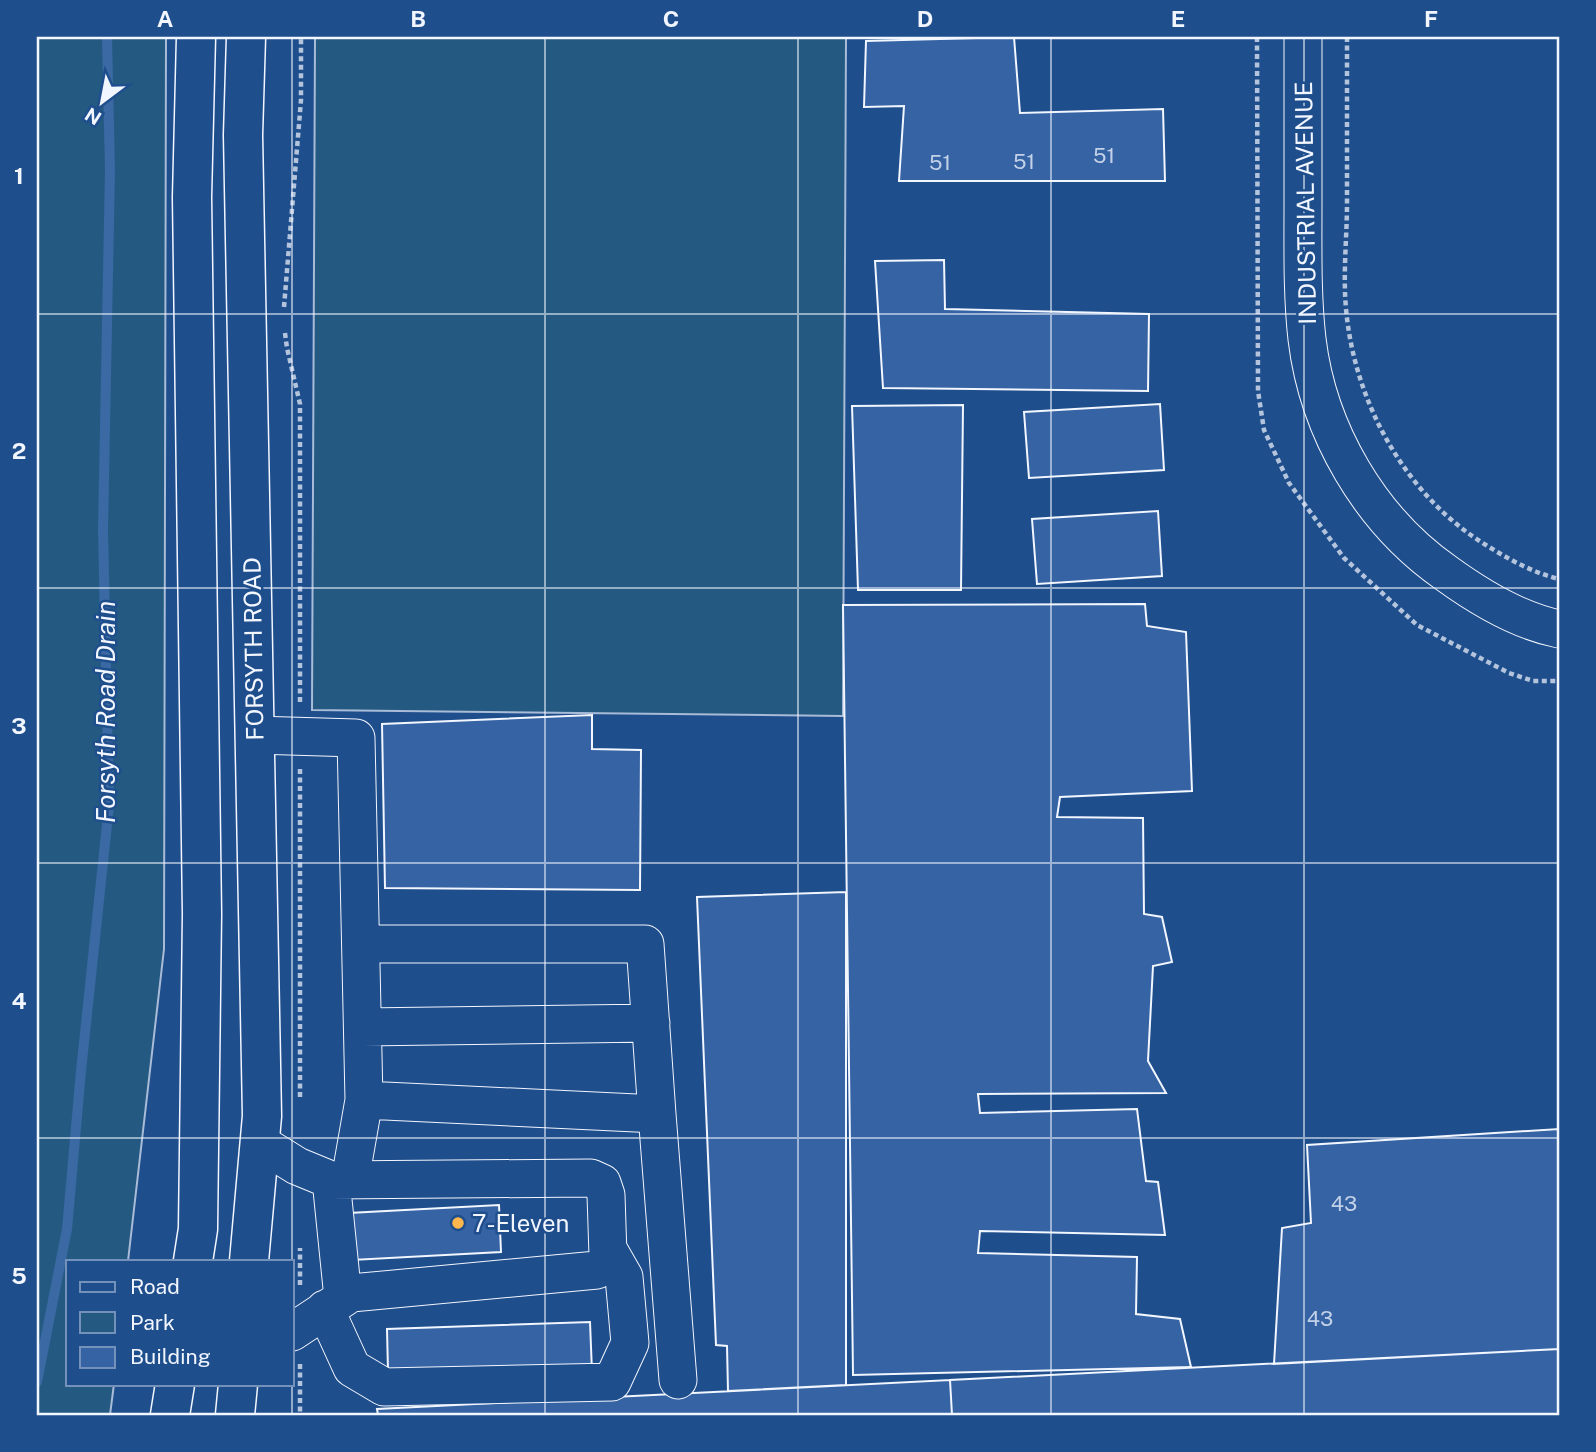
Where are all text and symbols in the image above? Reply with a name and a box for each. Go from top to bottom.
text: A [157,5,174,32]
text: B [410,5,426,32]
text: C [663,5,679,32]
text: D [917,5,933,32]
text: E [1171,5,1185,32]
text: F [1424,5,1438,32]
north arrow [66,66,136,136]
street label: INDUSTRIAL AVENUE [1289,81,1321,325]
text: N [81,103,105,130]
house number: 51 [1093,143,1115,168]
house number: 51 [1013,149,1035,174]
house number: 51 [929,150,951,175]
text: 1 [14,162,24,189]
text: 2 [12,437,26,464]
street label: FORSYTH ROAD [237,557,269,741]
water label: Forsyth Road Drain [90,601,121,823]
text: 3 [11,712,27,739]
text: 4 [11,987,27,1014]
house number: 43 [1331,1191,1357,1216]
place label: 7-Eleven [472,1209,569,1237]
marker: 7-Eleven [450,1215,466,1231]
legend [66,1260,294,1386]
text: 5 [11,1262,27,1289]
text: Road [130,1274,180,1299]
house number: 43 [1307,1306,1333,1331]
text: Park [130,1310,175,1335]
text: Building [130,1344,211,1369]

